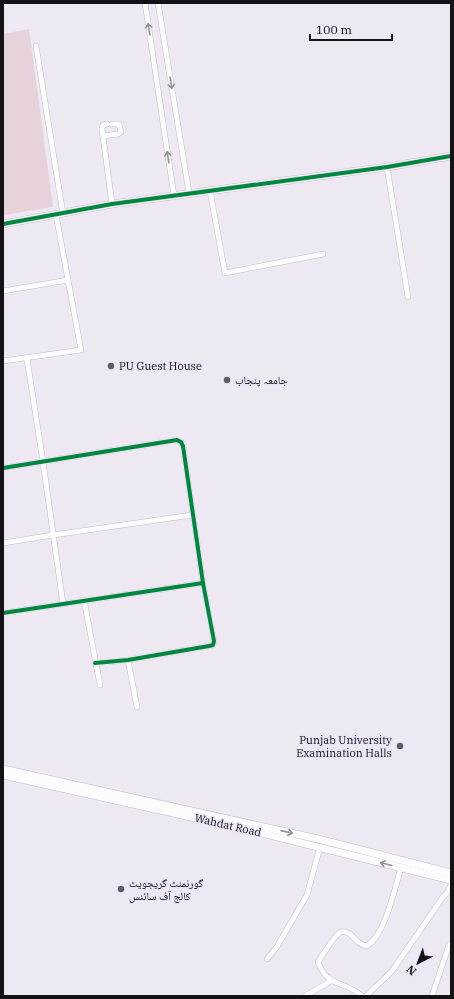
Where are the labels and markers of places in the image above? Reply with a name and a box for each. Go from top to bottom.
place label: PU Guest House [119,359,202,373]
marker: PU Guest House [106,361,116,371]
place label: جامعہ پنجاب [235,373,288,387]
marker: جامعہ پنجاب [222,375,232,385]
place label: Punjab University Examination Halls [296,733,392,760]
marker: Punjab University Examination Halls [395,741,405,751]
place label: گورنمنٹ گریجویٹ کالج آف سائنس [129,876,204,903]
marker: گورنمنٹ گریجویٹ کالج آف سائنس [116,884,126,894]

